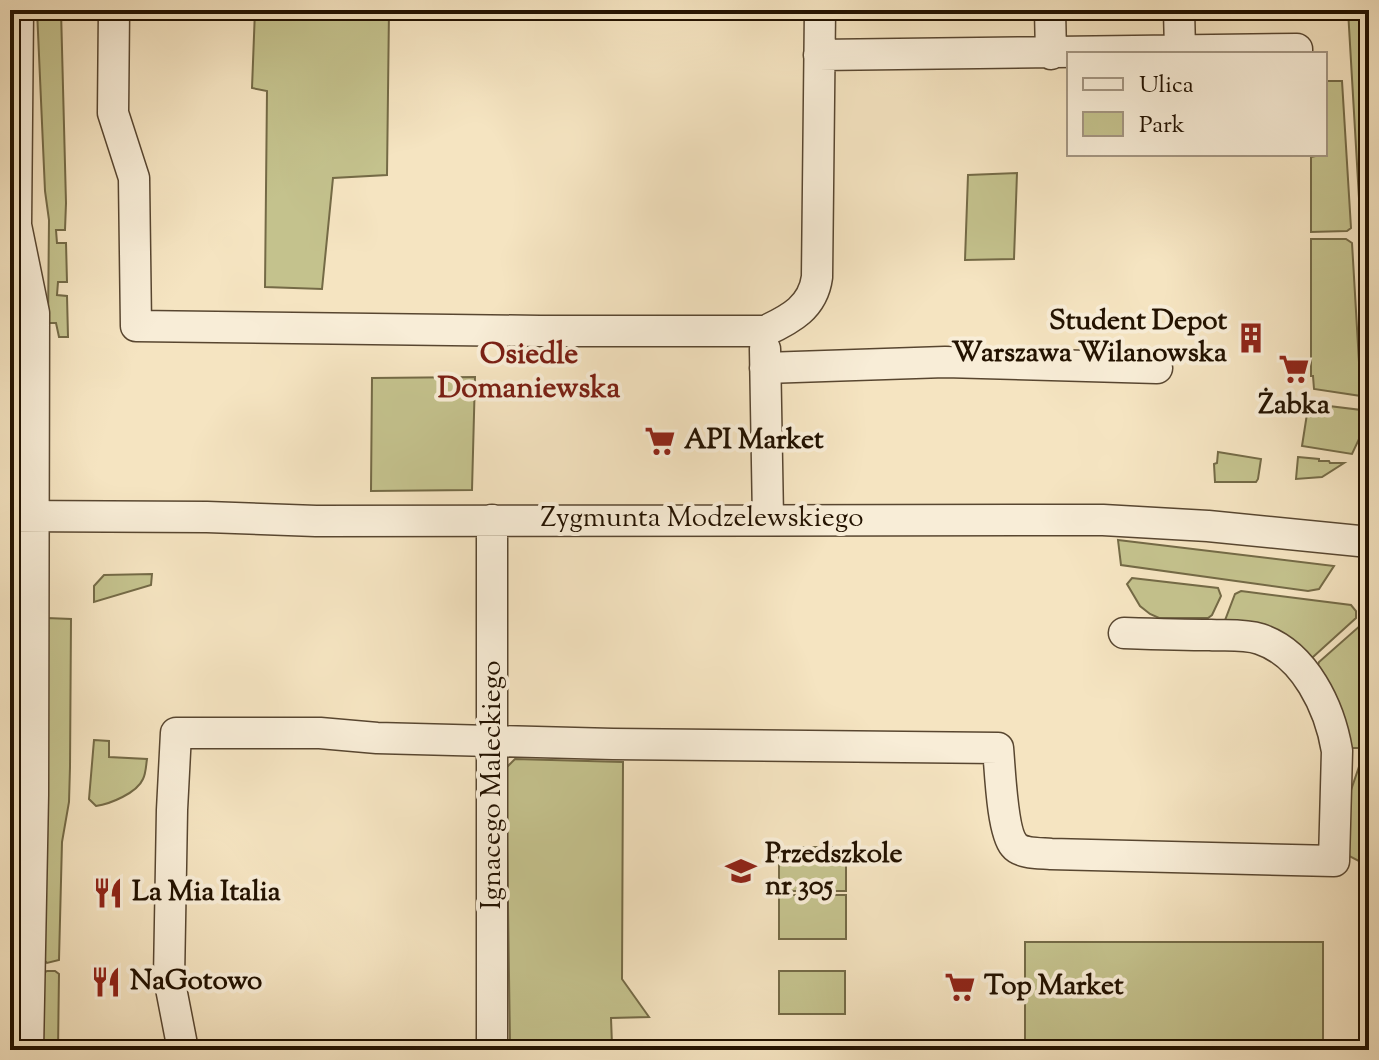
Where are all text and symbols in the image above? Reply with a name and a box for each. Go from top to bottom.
legend [1067,52,1327,156]
text: Ulica [1139,69,1194,103]
text: Park [1139,109,1185,143]
place label: Student Depot Warszawa Wilanowska [952,302,1227,374]
building icon: Student Depot Warszawa Wilanowska [1234,321,1268,355]
district label: Osiedle Domaniewska [438,334,621,411]
supermarket icon: Żabka [1277,352,1311,386]
place label: Żabka [1258,386,1330,426]
place label: API Market [684,421,824,461]
supermarket icon: API Market [643,424,677,458]
street label: Zygmunta Modzelewskiego [540,499,864,539]
street label: Ignacego Maleckiego [473,660,513,910]
place label: Przedszkole nr 305 [765,835,902,907]
school or university icon: Przedszkole nr 305 [724,854,758,888]
place label: La Mia Italia [132,873,281,913]
restaurant icon: La Mia Italia [91,876,125,910]
place label: NaGotowo [130,962,262,1002]
restaurant icon: NaGotowo [89,965,123,999]
place label: Top Market [984,967,1124,1007]
supermarket icon: Top Market [943,970,977,1004]

